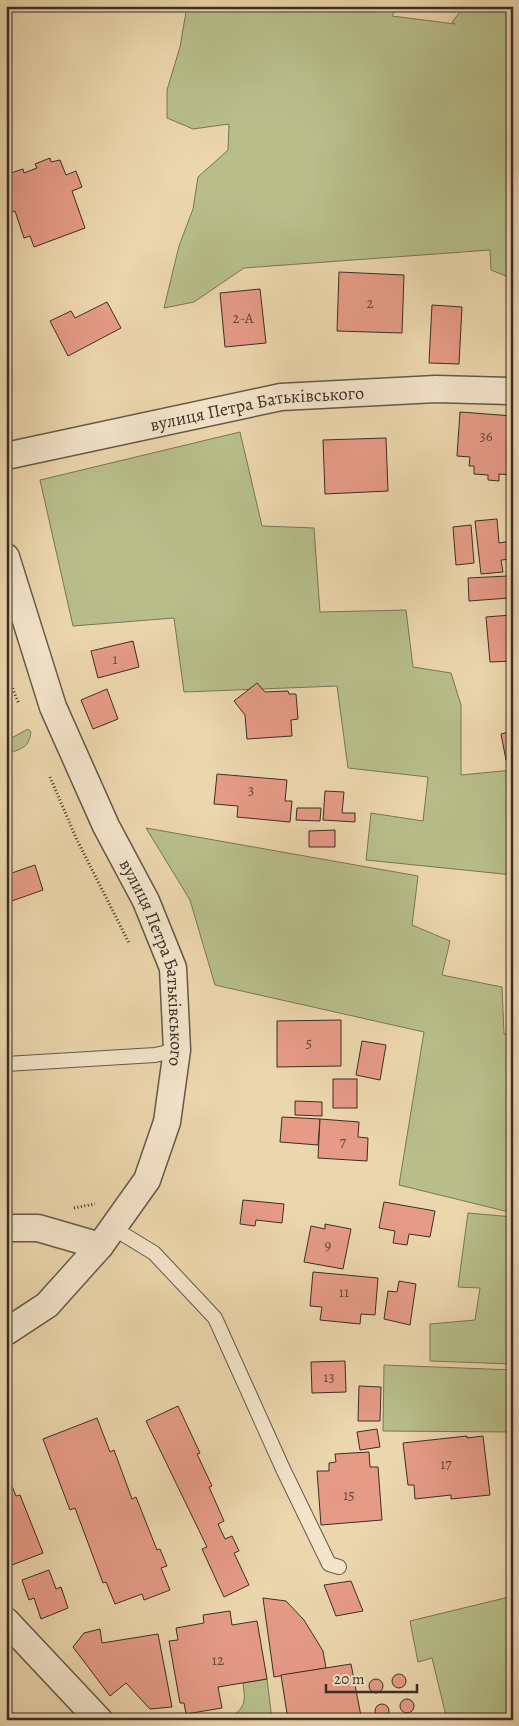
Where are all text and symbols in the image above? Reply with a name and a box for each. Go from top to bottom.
house number: 2 [366,293,374,313]
house number: 2-А [233,308,254,328]
street label: вулиця Петра Батьківського [148,381,365,437]
house number: 36 [479,426,493,446]
house number: 1 [112,649,118,669]
house number: 3 [248,780,254,800]
street label: вулиця Петра Батьківського [114,855,189,1068]
house number: 5 [306,1033,312,1053]
house number: 7 [340,1132,347,1152]
house number: 9 [325,1235,332,1255]
house number: 11 [339,1282,349,1302]
house number: 13 [323,1367,335,1387]
house number: 17 [440,1454,452,1474]
house number: 15 [343,1485,355,1505]
house number: 12 [212,1650,224,1670]
scale bar [326,1661,418,1693]
text: 20 m [334,1669,365,1689]

